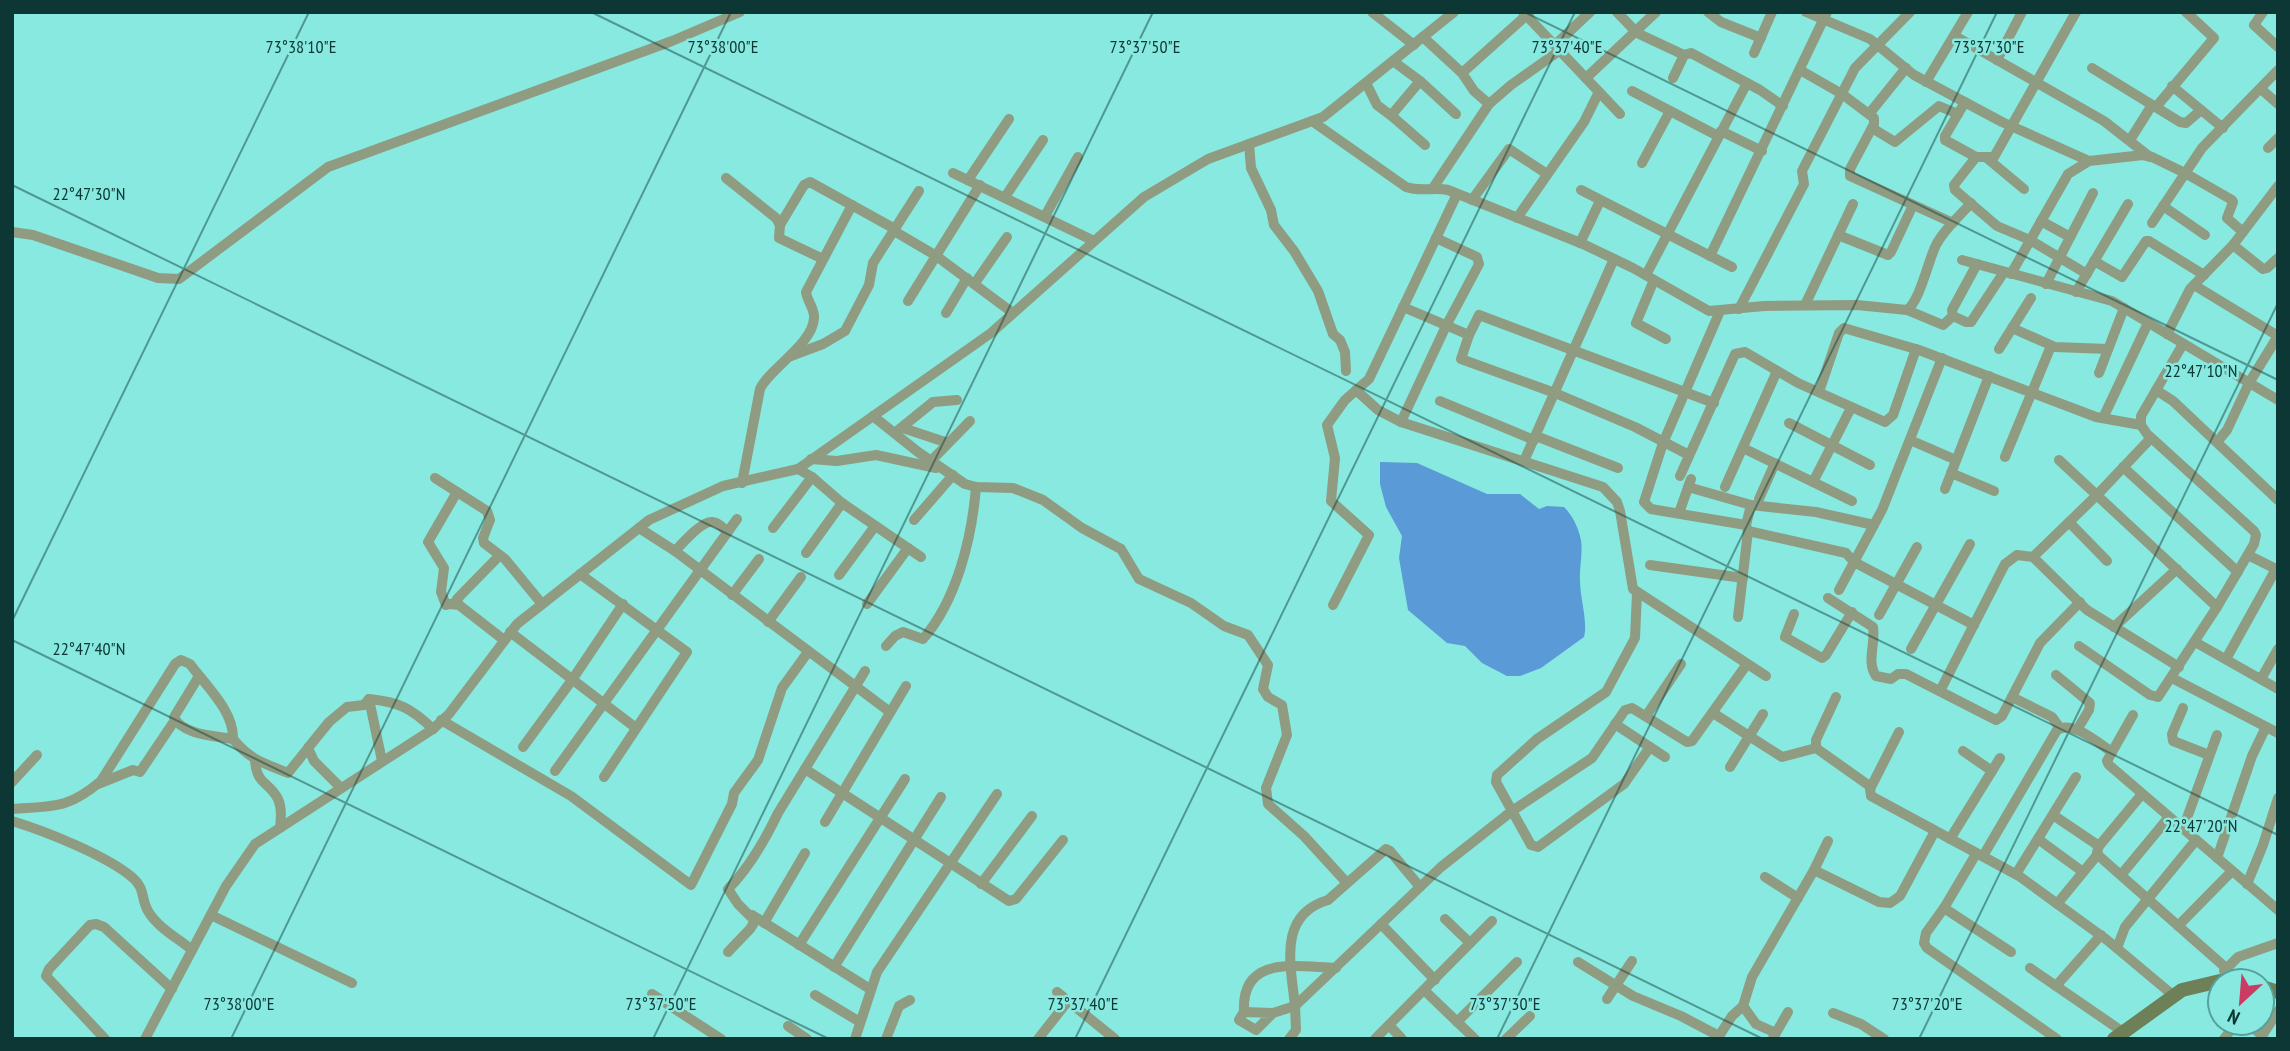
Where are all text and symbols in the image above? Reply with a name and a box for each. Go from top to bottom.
text: 73°38'10"E [266,35,336,58]
text: 73°38'00"E [688,35,758,58]
text: 73°37'50"E [1110,35,1180,58]
text: 73°37'40"E [1532,35,1602,58]
text: 73°37'30"E [1954,35,2024,58]
text: 22°47'30"N [53,182,125,205]
text: 22°47'10"N [2165,359,2237,382]
text: 22°47'40"N [53,637,125,660]
text: 22°47'20"N [2165,814,2237,837]
north arrow [2206,967,2276,1037]
text: 73°38'00"E [204,992,274,1015]
text: 73°37'50"E [626,992,696,1015]
text: 73°37'40"E [1048,992,1118,1015]
text: 73°37'30"E [1470,992,1540,1015]
text: 73°37'20"E [1892,992,1962,1015]
text: N [2224,1004,2243,1030]

